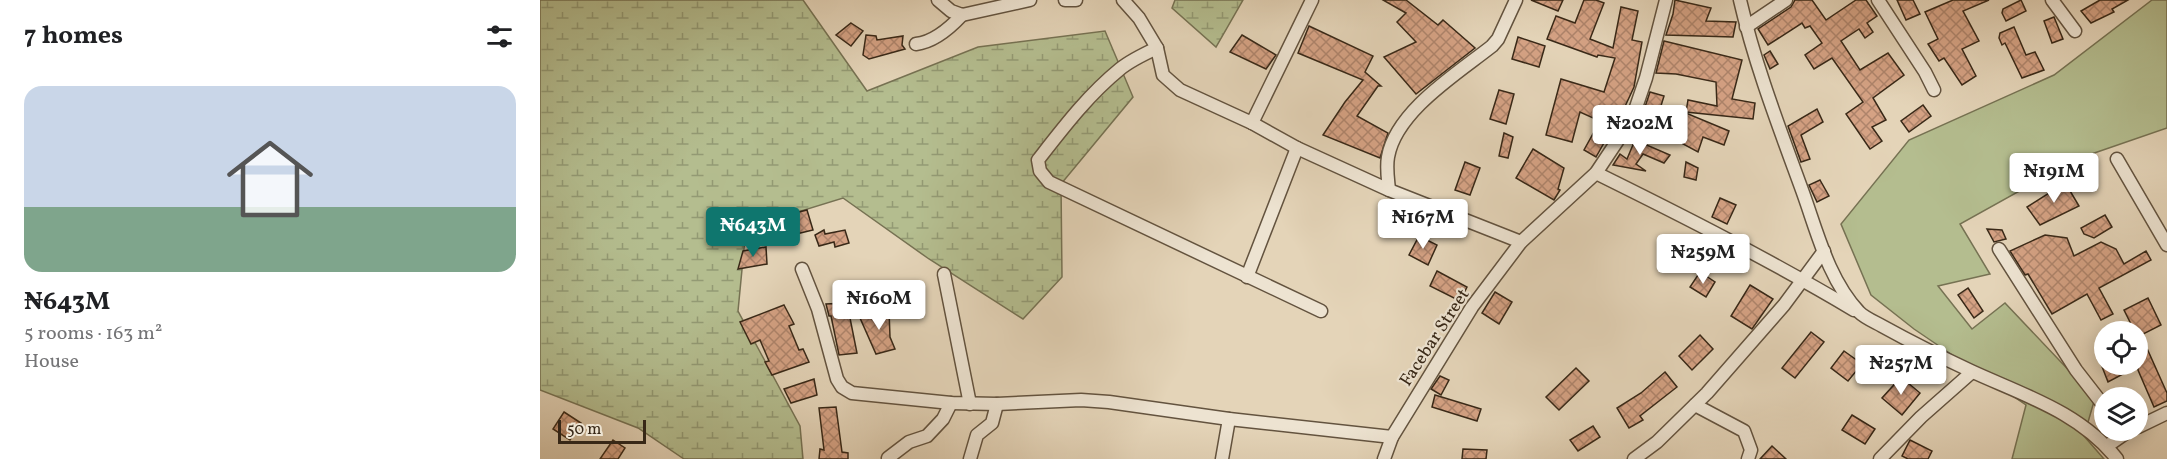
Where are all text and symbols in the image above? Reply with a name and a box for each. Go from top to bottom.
text: 7 homes [24,18,123,54]
icon: filters [483,20,516,53]
pin: ₦202M [1598,105,1682,156]
text: ₦202M [1607,110,1673,138]
icon: home [216,125,324,233]
pin: ₦191M [2012,153,2096,204]
text: ₦191M [2024,158,2084,186]
pin: ₦167M [1381,199,1465,250]
text: ₦167M [1392,204,1454,232]
pin: ₦643M [711,207,795,258]
text: ₦643M [720,212,786,240]
pin: ₦259M [1661,234,1745,285]
text: ₦259M [1671,239,1735,267]
pin: ₦160M [837,280,921,331]
text: ₦643M [24,284,110,320]
street label: Facebar Street [1394,284,1476,392]
text: ₦160M [846,285,912,313]
text: 5 rooms · 163 m² [24,320,162,348]
map controls [2094,321,2148,441]
button: locate [2094,321,2148,375]
pin: ₦257M [1859,345,1943,396]
text: House [24,348,79,376]
text: ₦257M [1869,350,1933,378]
button: layers [2094,387,2148,441]
scale bar [558,417,646,444]
text: 50 m [567,419,601,441]

